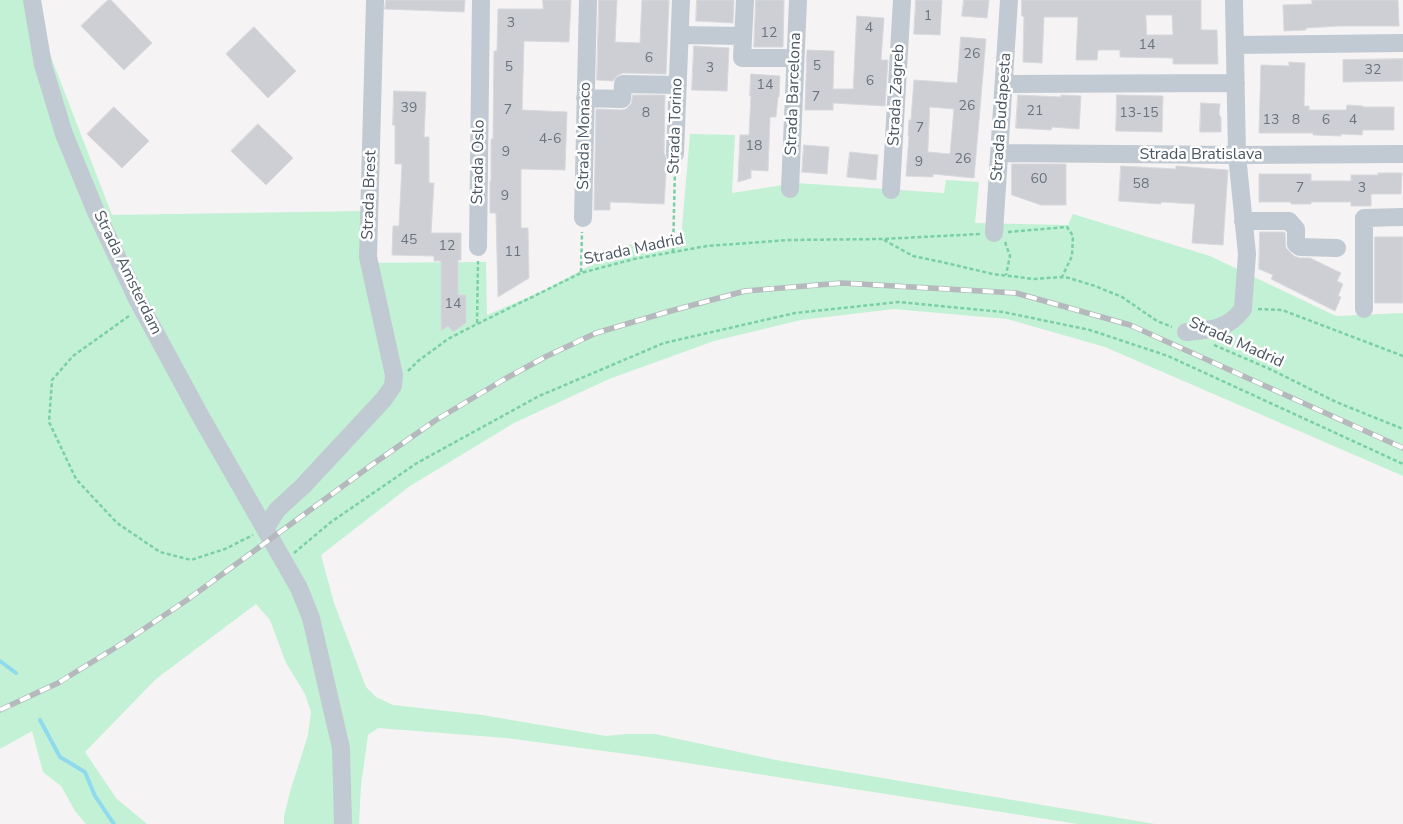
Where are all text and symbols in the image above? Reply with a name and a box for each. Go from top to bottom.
house number: 1 [924,9,932,25]
house number: 3 [507,16,515,32]
house number: 4 [865,21,873,37]
house number: 12 [761,26,777,42]
street label: Strada Barcelona [782,32,806,156]
house number: 14 [1139,38,1155,54]
street label: Strada Zagreb [885,44,909,146]
house number: 26 [964,47,980,63]
house number: 6 [645,51,653,67]
street label: Strada Budapesta [988,52,1016,182]
house number: 5 [813,59,821,75]
house number: 5 [505,60,513,76]
house number: 3 [706,61,714,77]
house number: 32 [1365,63,1381,79]
house number: 6 [866,74,874,90]
street label: Strada Torino [665,78,687,174]
house number: 14 [757,78,773,94]
street label: Strada Monaco [574,82,596,190]
house number: 7 [812,90,820,106]
house number: 26 [959,99,975,115]
house number: 39 [401,101,417,117]
house number: 7 [504,103,512,119]
house number: 21 [1027,104,1043,120]
house number: 8 [642,106,650,122]
house number: 13-15 [1119,106,1159,122]
house number: 13 [1263,113,1279,129]
house number: 8 [1292,113,1300,129]
house number: 6 [1322,113,1330,129]
house number: 4 [1349,113,1357,129]
street label: Strada Oslo [469,119,489,205]
house number: 7 [916,121,924,137]
house number: 4-6 [539,132,561,148]
house number: 18 [746,139,762,155]
house number: 9 [502,145,510,161]
street label: Strada Bratislava [1139,145,1263,165]
street label: Strada Brest [359,150,381,240]
house number: 26 [955,152,971,168]
house number: 9 [915,155,923,171]
house number: 60 [1031,172,1047,188]
house number: 58 [1133,177,1149,193]
house number: 7 [1296,181,1304,197]
house number: 3 [1358,181,1366,197]
house number: 9 [501,189,509,205]
street label: Strada Amsterdam [89,208,165,338]
street label: Strada Madrid [582,230,686,270]
house number: 45 [401,233,417,249]
house number: 12 [439,239,455,255]
house number: 11 [505,245,521,261]
house number: 14 [445,297,461,313]
street label: Strada Madrid [1186,314,1286,372]

